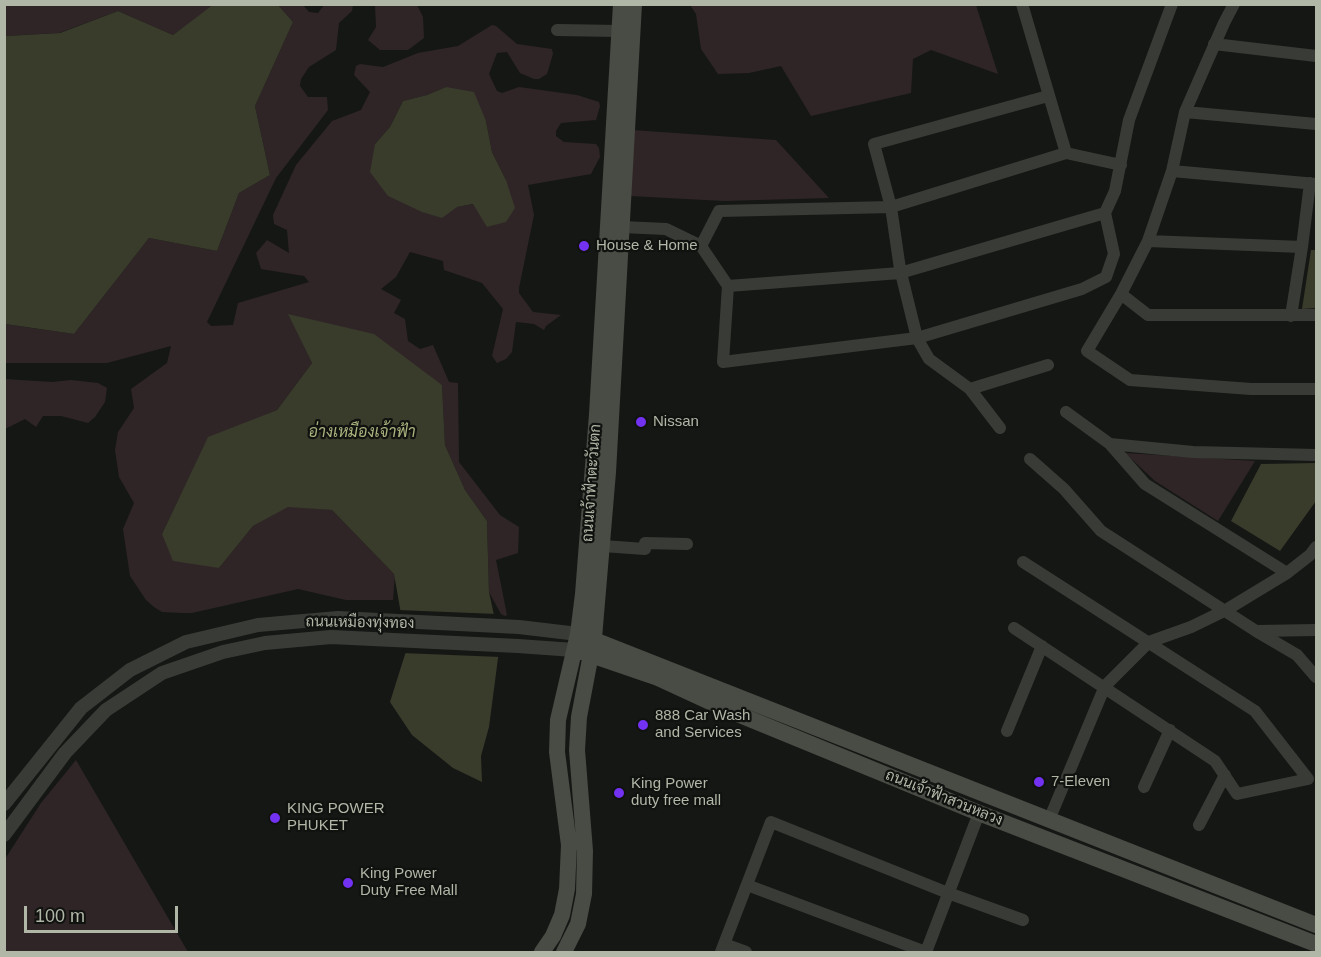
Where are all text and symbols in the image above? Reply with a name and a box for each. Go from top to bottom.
place label: House & Home [596,237,698,255]
marker: House & Home [577,239,591,253]
place label: Nissan [653,413,699,431]
marker: Nissan [634,415,648,429]
water label: อ่างเหมืองเจ้าฟ้า [309,423,415,443]
street label: ถนนเจ้าฟ้าตะวันตก [579,423,605,543]
street label: ถนนเหมืองทุ่งทอง [305,613,415,633]
place label: 888 Car Wash and Services [655,707,750,742]
marker: 888 Car Wash and Services [636,718,650,732]
street label: ถนนเจ้าฟ้าสวนหลวง [883,766,1005,830]
place label: 7-Eleven [1051,773,1110,791]
place label: King Power duty free mall [631,775,721,810]
marker: 7-Eleven [1032,775,1046,789]
marker: King Power duty free mall [612,786,626,800]
place label: KING POWER PHUKET [287,800,385,835]
marker: KING POWER PHUKET [268,811,282,825]
place label: King Power Duty Free Mall [360,865,458,900]
marker: King Power Duty Free Mall [341,876,355,890]
scale bar [27,894,182,932]
text: 100 m [35,906,85,926]

